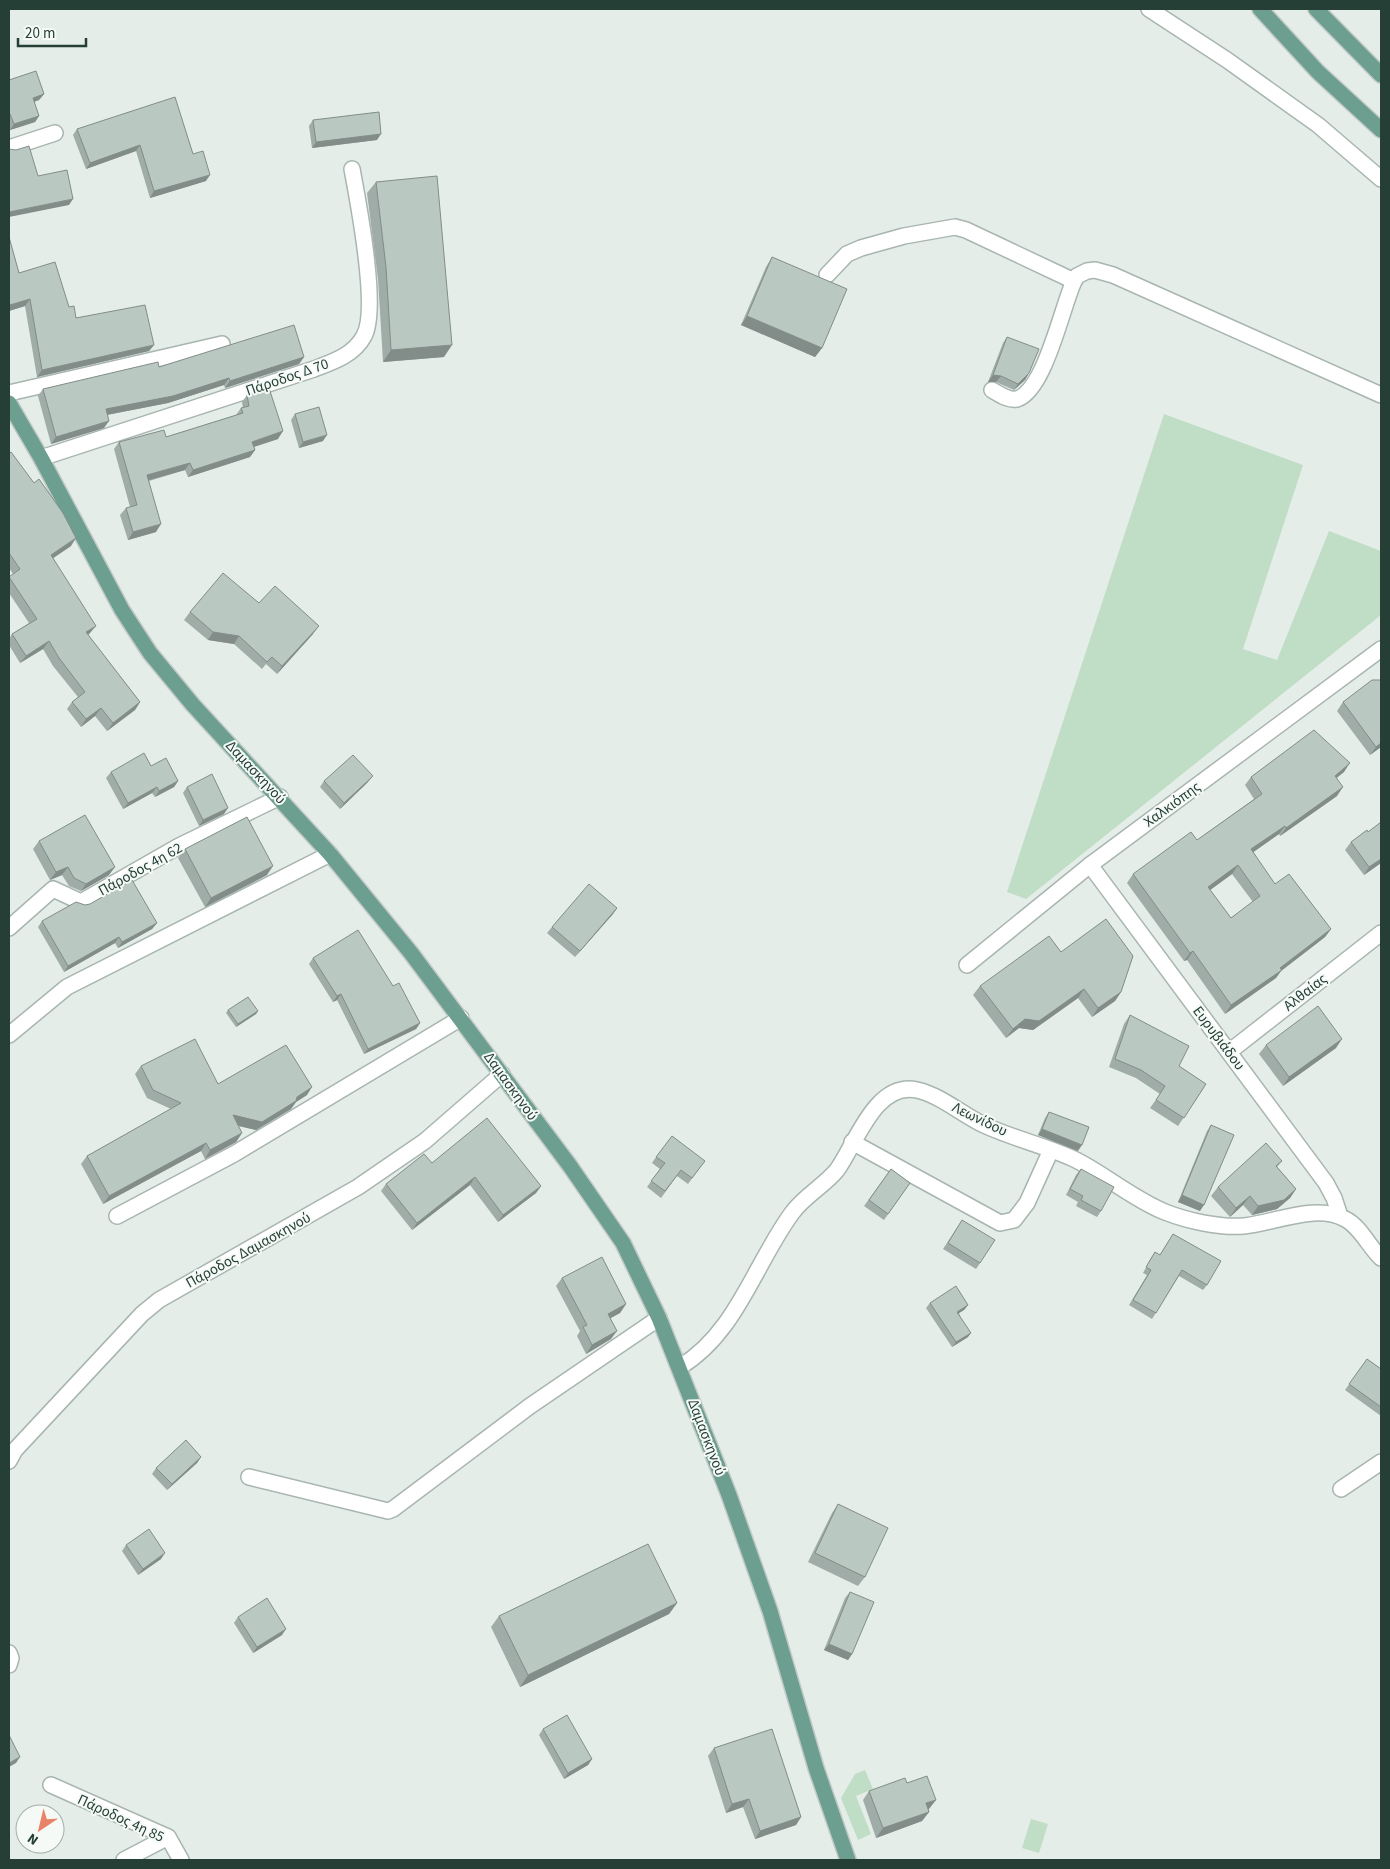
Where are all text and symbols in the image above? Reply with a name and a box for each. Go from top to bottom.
scale bar [18,15,85,47]
text: 20 m [25,23,55,44]
street label: Πάροδος Δ 70 [243,353,331,401]
street label: Δαμασκηνού [221,736,291,809]
street label: Χαλκιόπης [1140,776,1205,832]
street label: Πάροδος 4η 62 [94,838,186,901]
street label: Αλθαίας [1279,968,1332,1016]
street label: Ευρυβιάδου [1187,1002,1250,1075]
street label: Δαμασκηνού [478,1048,543,1125]
street label: Λεωνίδου [949,1097,1011,1142]
street label: Πάροδος Δαμασκηνού [182,1207,315,1294]
street label: Δαμασκηνού [682,1396,731,1478]
street label: Πάροδος 4η 85 [74,1789,168,1848]
north arrow [15,1804,65,1854]
text: N [24,1828,43,1850]

